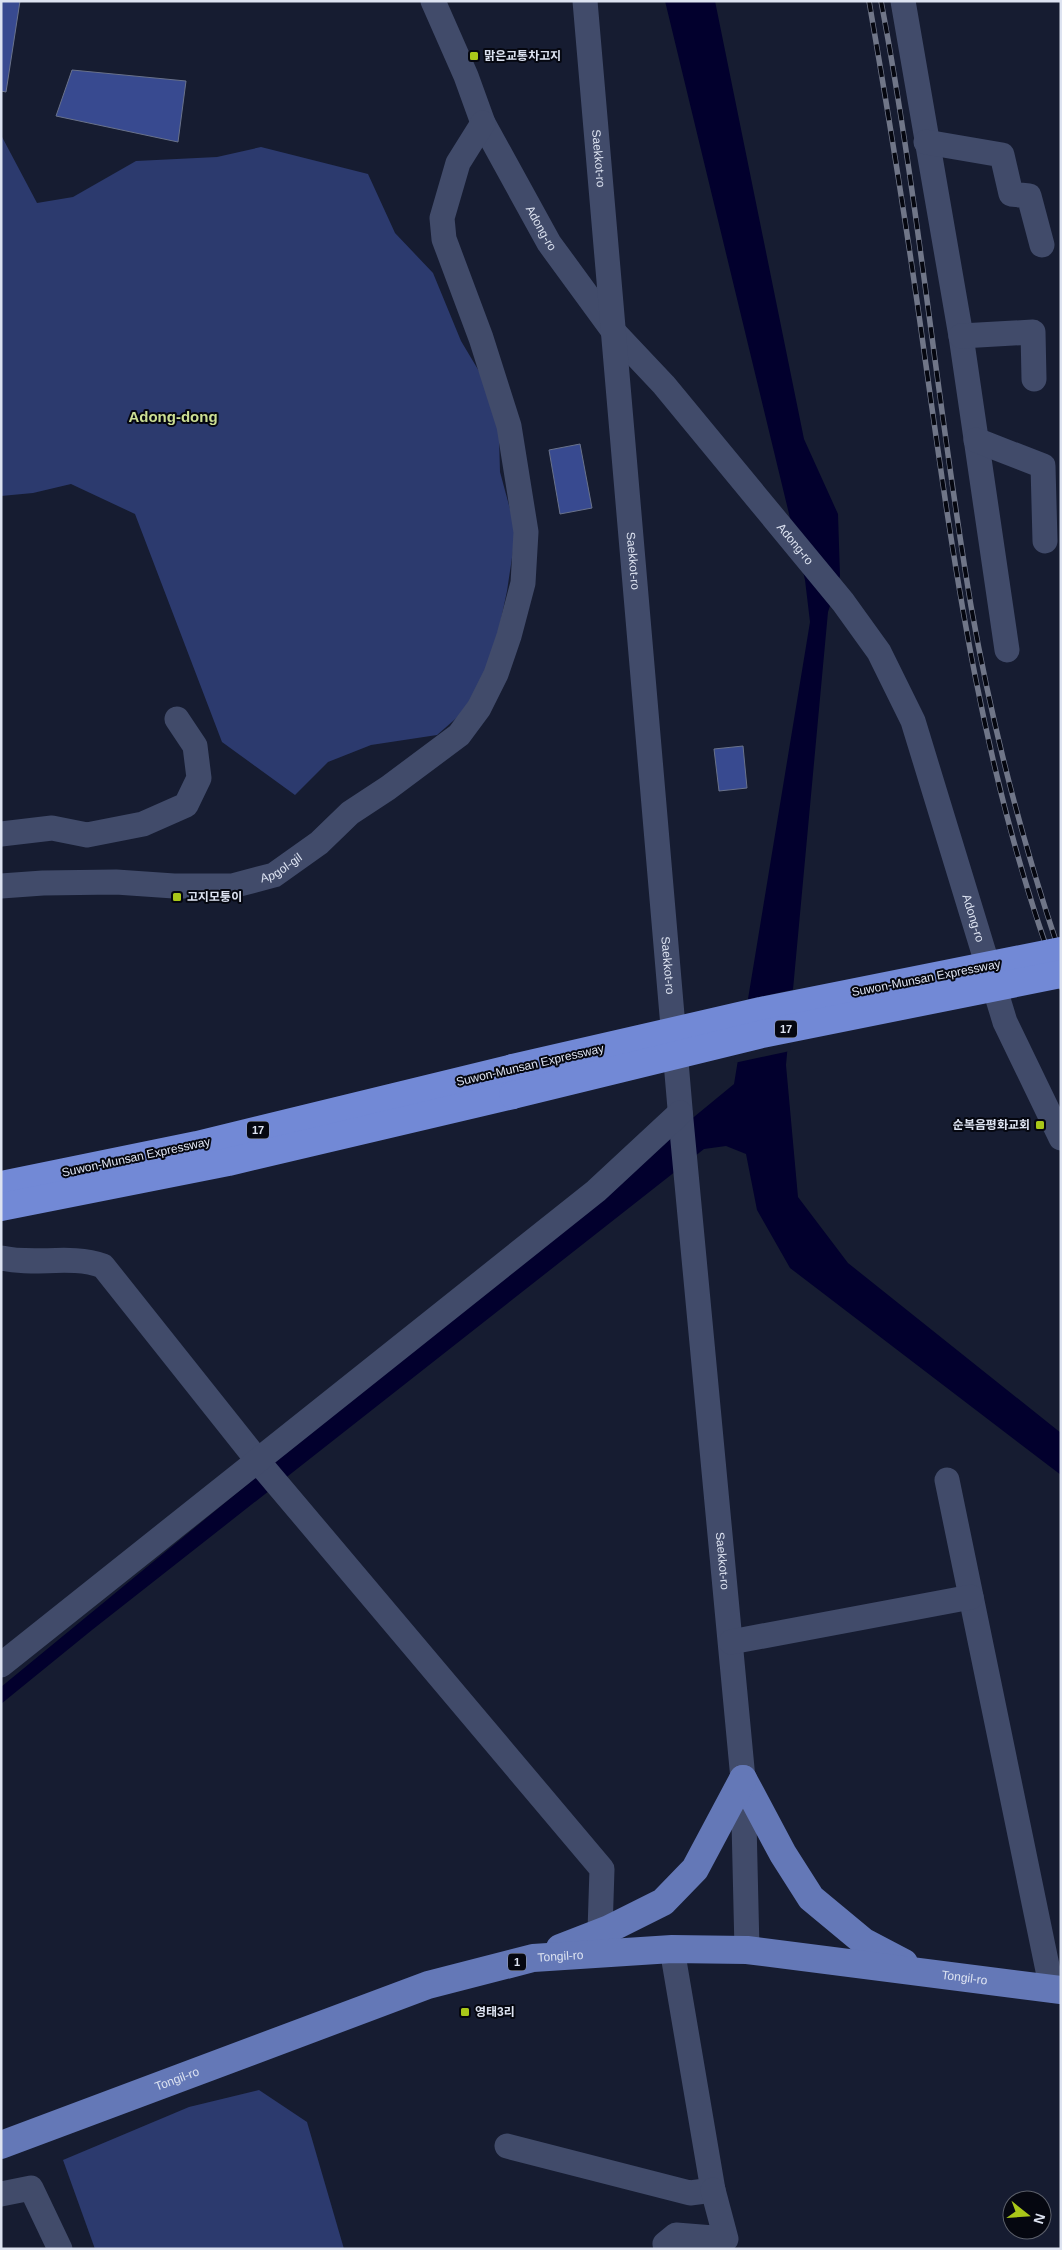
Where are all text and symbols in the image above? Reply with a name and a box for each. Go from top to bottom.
place label: 맑은교통차고지 [484,49,561,63]
marker: 맑은교통차고지 [468,50,480,62]
street label: Saekkot-ro [589,129,608,188]
street label: Adong-ro [523,203,559,254]
district label: Adong-dong [128,408,218,425]
street label: Adong-ro [774,520,816,568]
street label: Saekkot-ro [624,531,643,591]
street label: Apgol-gil [259,850,305,885]
place label: 고지모퉁이 [187,890,242,904]
marker: 고지모퉁이 [171,891,183,903]
street label: Adong-ro [959,893,987,944]
street label: Saekkot-ro [658,936,677,995]
street label: Suwon-Munsan Expressway [850,957,1002,999]
road number: 17 [775,1021,797,1038]
street label: Suwon-Munsan Expressway [455,1041,605,1089]
place label: 순복음평화교회 [953,1118,1030,1132]
marker: 순복음평화교회 [1034,1119,1046,1131]
road number: 17 [247,1122,269,1138]
street label: Suwon-Munsan Expressway [60,1134,212,1180]
street label: Saekkot-ro [713,1531,732,1591]
street label: Tongil-ro [537,1948,584,1965]
road number: 1 [508,1954,526,1970]
street label: Tongil-ro [941,1968,989,1988]
place label: 영태3리 [475,2005,515,2019]
marker: 영태3리 [459,2006,471,2018]
street label: Tongil-ro [153,2064,201,2094]
north arrow [1002,2190,1052,2240]
text: N [1030,2212,1049,2226]

